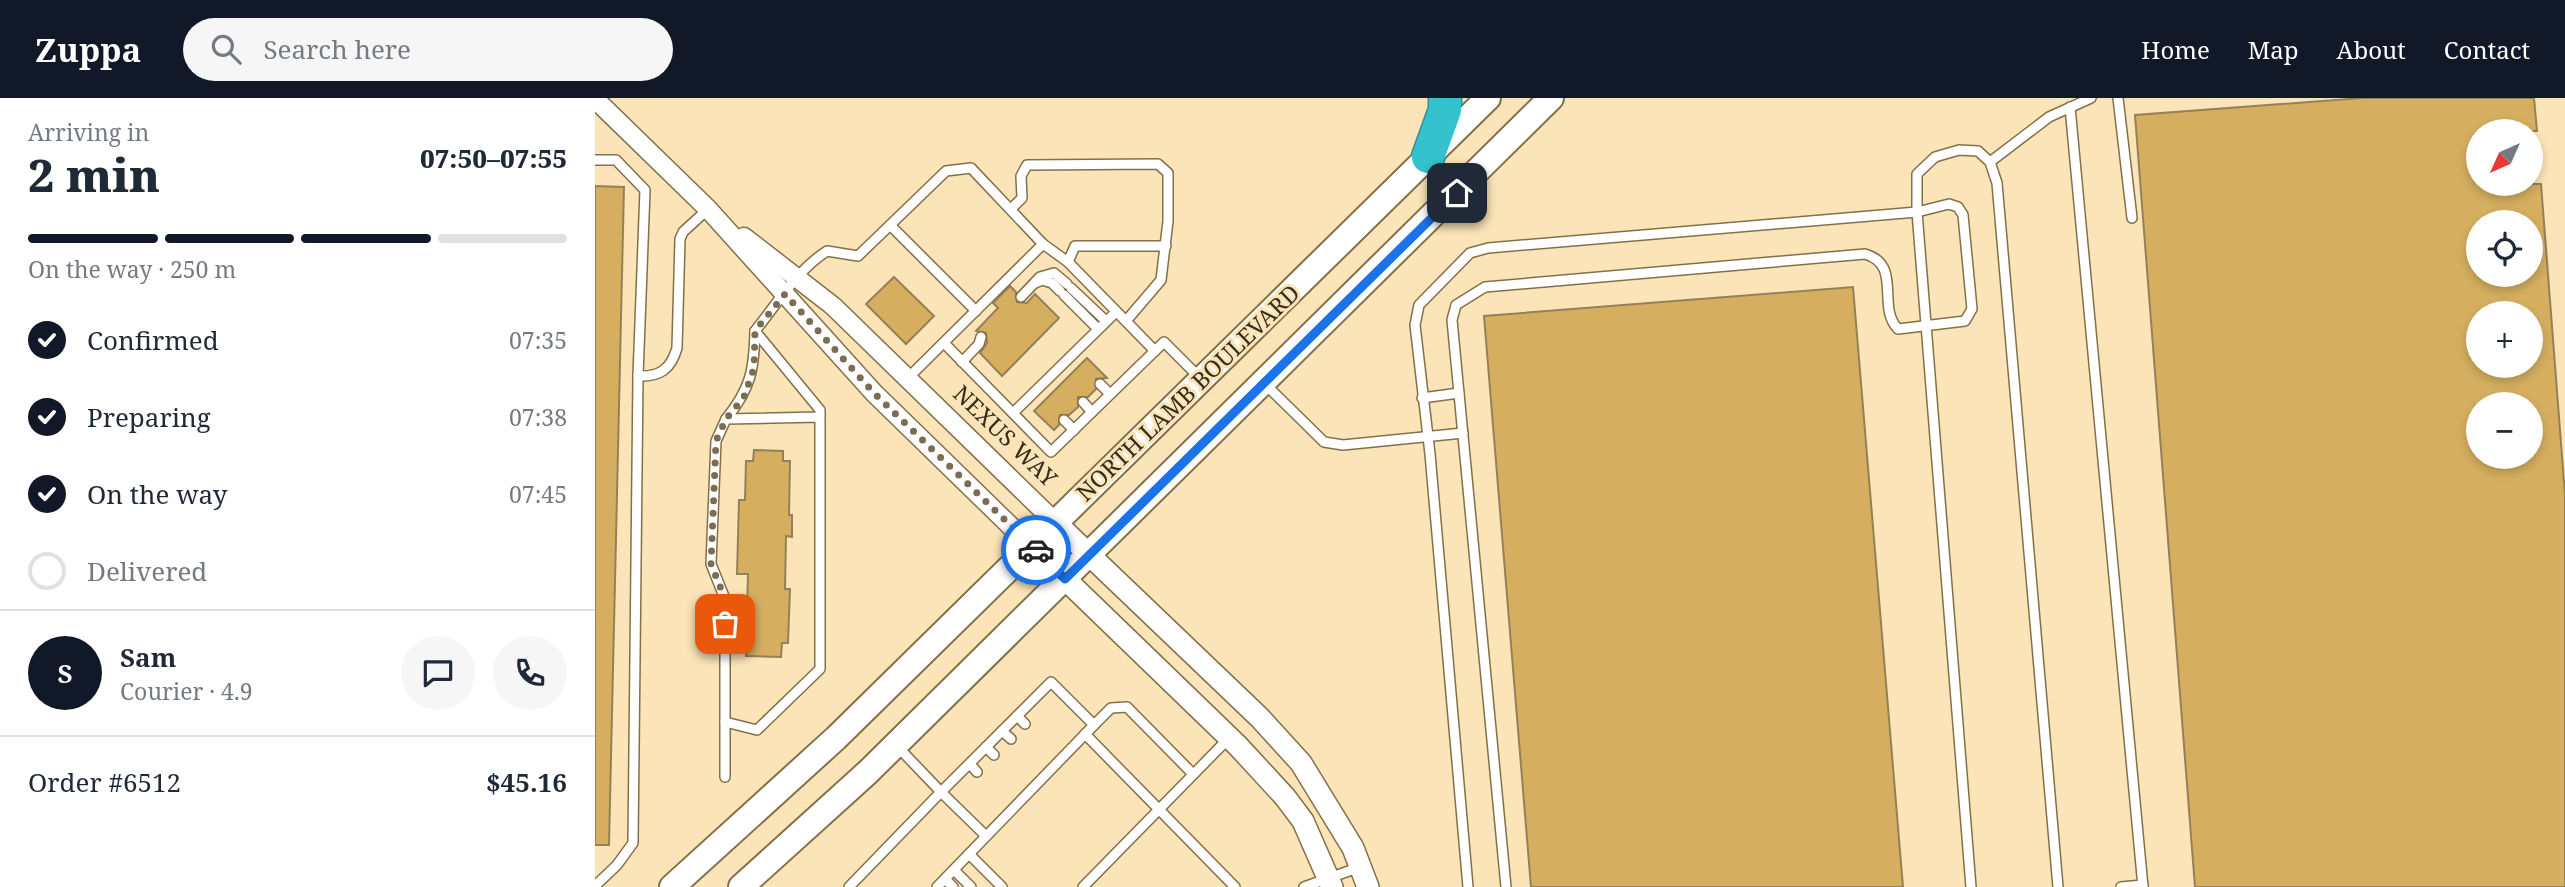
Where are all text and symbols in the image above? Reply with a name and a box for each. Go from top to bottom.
search box [183,18,673,81]
text: Zuppa [35,27,141,72]
icon: search [207,30,245,68]
text: Search here [263,31,411,67]
text: Home [2141,33,2210,66]
text: Map [2248,33,2299,66]
text: About [2337,33,2406,66]
text: Contact [2444,33,2530,66]
text: Arriving in [28,116,149,148]
north arrow [2466,119,2543,196]
map controls [2466,119,2543,469]
text: 07:50–07:55 [420,140,567,176]
text: 2 min [28,143,160,205]
pin [1427,163,1487,223]
icon: home [1438,174,1476,212]
button: locate [2466,210,2543,287]
text: On the way · 250 m [28,253,236,285]
street label: NORTH LAMB BOULEVARD [1069,277,1306,508]
button: + [2466,301,2543,378]
icon: check [28,321,66,359]
text: Confirmed [87,322,219,358]
text: 07:35 [509,324,567,356]
street label: NEXUS WAY [947,377,1065,494]
button: − [2466,392,2543,469]
icon: check [28,398,66,436]
text: Preparing [87,399,211,435]
text: 07:38 [509,401,567,433]
icon: check [28,475,66,513]
text: On the way [87,476,227,512]
text: 07:45 [509,478,567,510]
courier [1001,515,1071,585]
icon: car [1017,531,1055,569]
text: Delivered [87,553,207,589]
pin [695,594,755,654]
icon: bag [706,605,744,643]
button: chat [401,636,475,710]
button: phone [493,636,567,710]
text: Sam [120,639,176,675]
text: S [57,655,73,691]
text: Courier · 4.9 [120,675,253,707]
text: Order #6512 [28,764,181,800]
text: $45.16 [486,764,567,800]

